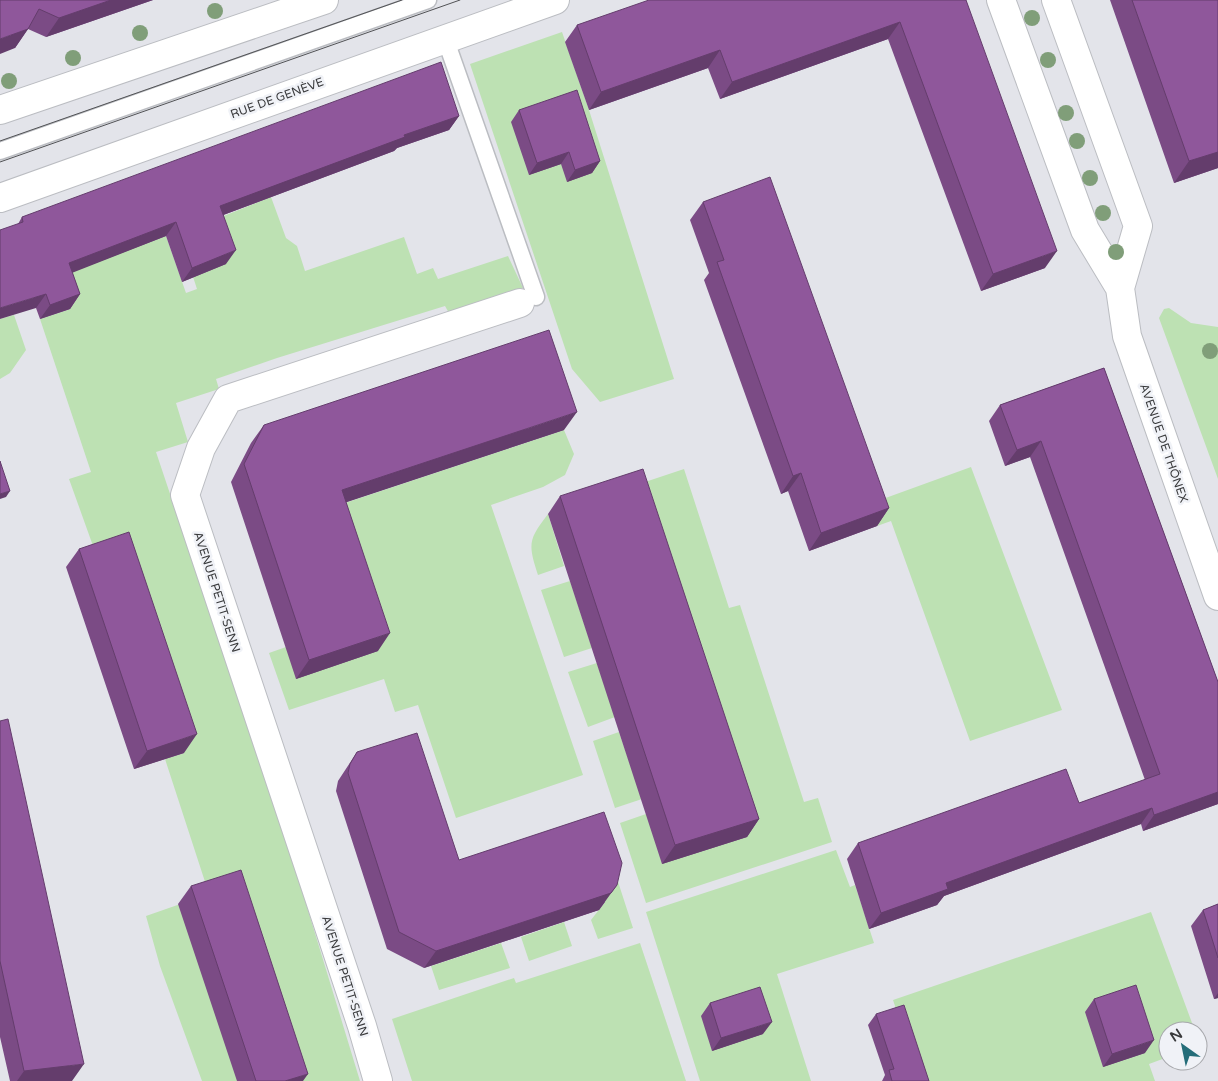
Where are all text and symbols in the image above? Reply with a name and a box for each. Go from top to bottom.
street label: RUE DE GENÈVE [228,75,326,121]
street label: AVENUE DE THÔNEX [1137,382,1191,504]
street label: AVENUE PETIT-SENN [191,530,243,654]
street label: AVENUE PETIT-SENN [319,914,371,1038]
north arrow [1158,1021,1208,1071]
text: N [1167,1025,1186,1046]

